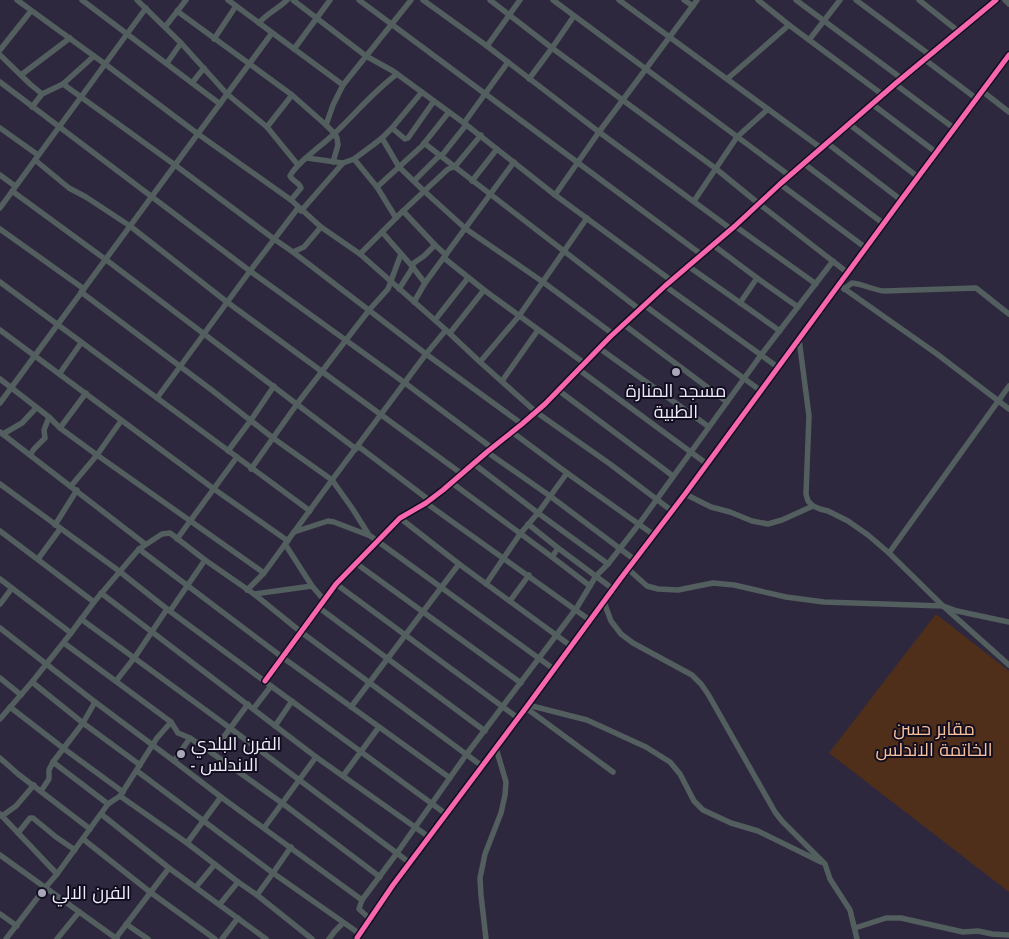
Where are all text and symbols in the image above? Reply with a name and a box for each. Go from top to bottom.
marker: مسجد المنارة الطبية [670,366,682,378]
place label: مسجد المنارة الطبية [626,378,726,425]
park label: مقابر حسن الخاتمة الاندلس [876,716,992,763]
place label: الفرن البلدي - الاندلس [191,731,281,778]
marker: الفرن البلدي - الاندلس [175,748,187,760]
place label: الفرن الالي [52,880,131,907]
marker: الفرن الالي [36,887,48,899]

